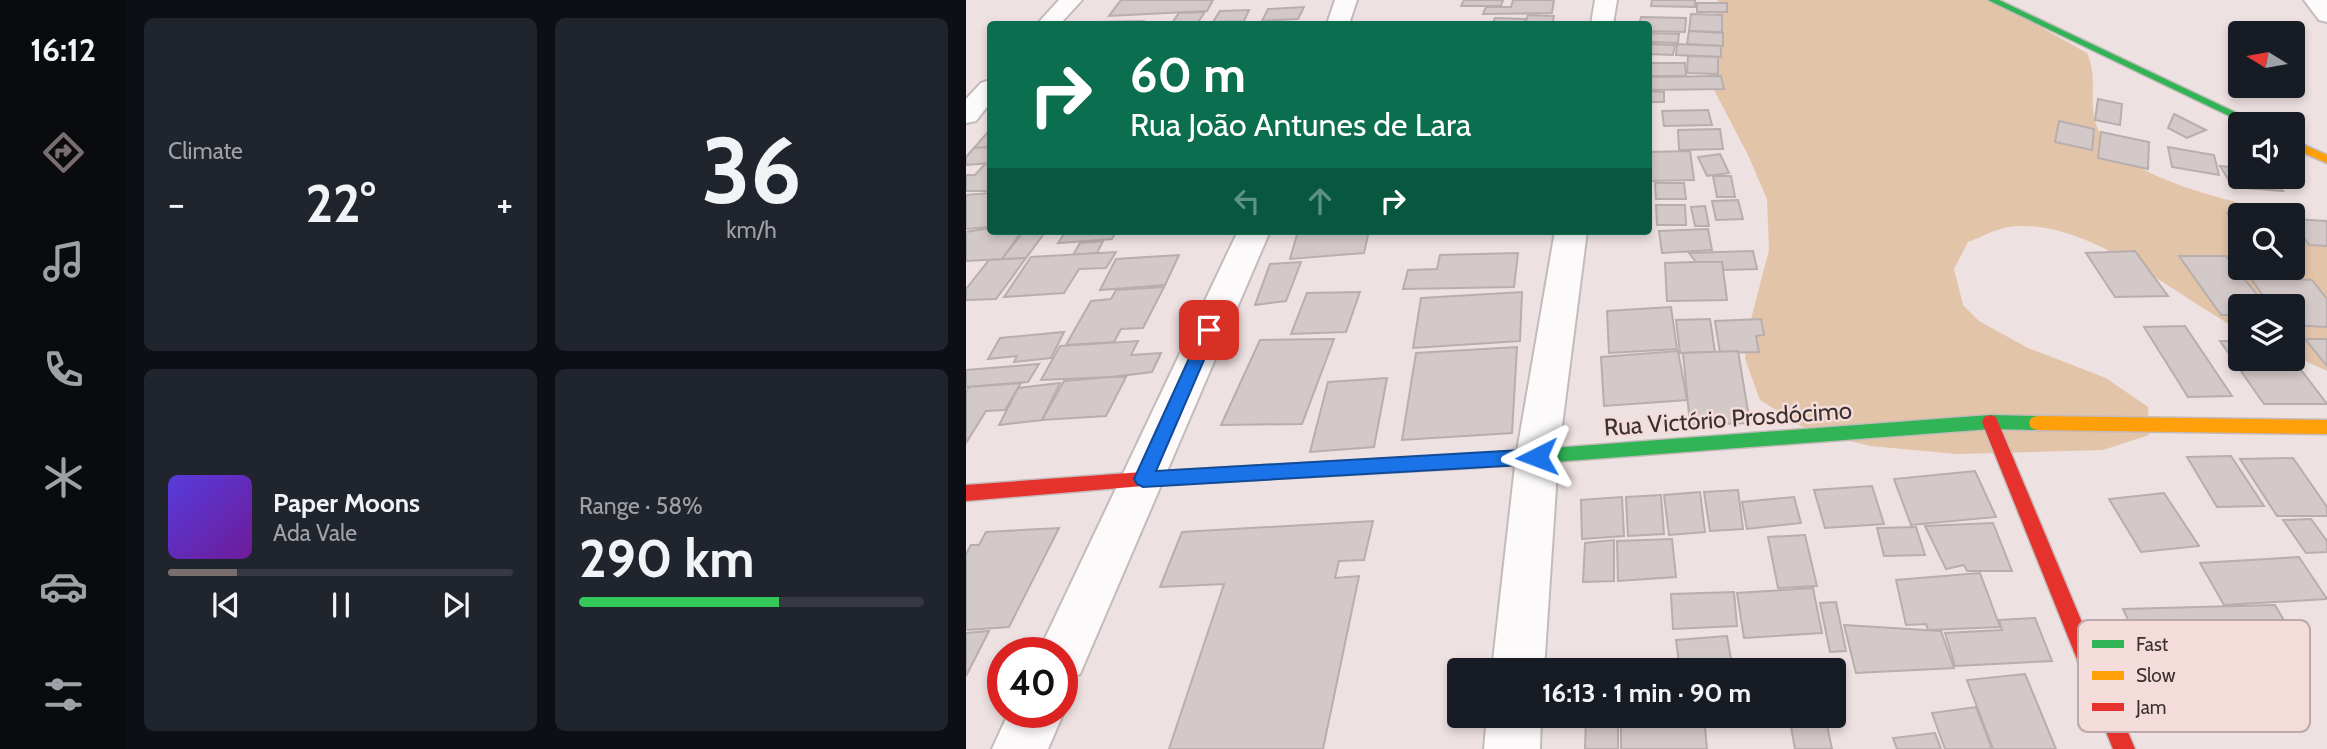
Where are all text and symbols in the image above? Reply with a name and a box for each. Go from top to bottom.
north arrow [2228,21,2305,98]
map controls [2228,21,2305,371]
text: 16:12 [30,30,96,69]
text: 60 m [1130,45,1246,104]
icon: right [1015,49,1106,140]
text: Rua João Antunes de Lara [1130,105,1471,144]
button: sound [2228,112,2305,189]
text: 36 [701,115,802,226]
icon: directions [39,128,88,177]
text: Climate [168,137,243,165]
text: 22° [305,172,376,235]
text: − [168,180,185,227]
text: + [496,180,513,227]
icon: left [1228,182,1266,220]
icon: ahead [1301,182,1339,220]
icon: right [1374,182,1412,220]
button: search [2228,203,2305,280]
text: km/h [726,216,777,244]
icon: music [39,237,88,286]
button: layers [2228,294,2305,371]
pin [1179,300,1239,360]
icon: arrive [1190,311,1228,349]
icon: phone [39,345,88,394]
street label: Rua Victório Prosdócimo [1603,395,1853,442]
position arrow [1500,420,1574,494]
icon: climate [39,453,88,502]
text: Paper Moons [273,487,420,519]
text: Range · 58% [579,492,703,520]
text: Ada Vale [273,519,357,547]
text: 290 km [579,527,755,590]
icon: car [39,562,88,611]
icon: previous [207,586,245,624]
icon: pause [322,586,360,624]
icon: next [437,586,475,624]
legend [2078,620,2310,732]
text: Fast [2136,633,2169,656]
speed limit sign: 40 [987,637,1078,728]
text: Slow [2136,664,2176,687]
icon: filters [39,670,88,719]
text: 16:13 · 1 min · 90 m [1542,677,1751,709]
text: Jam [2135,696,2166,719]

